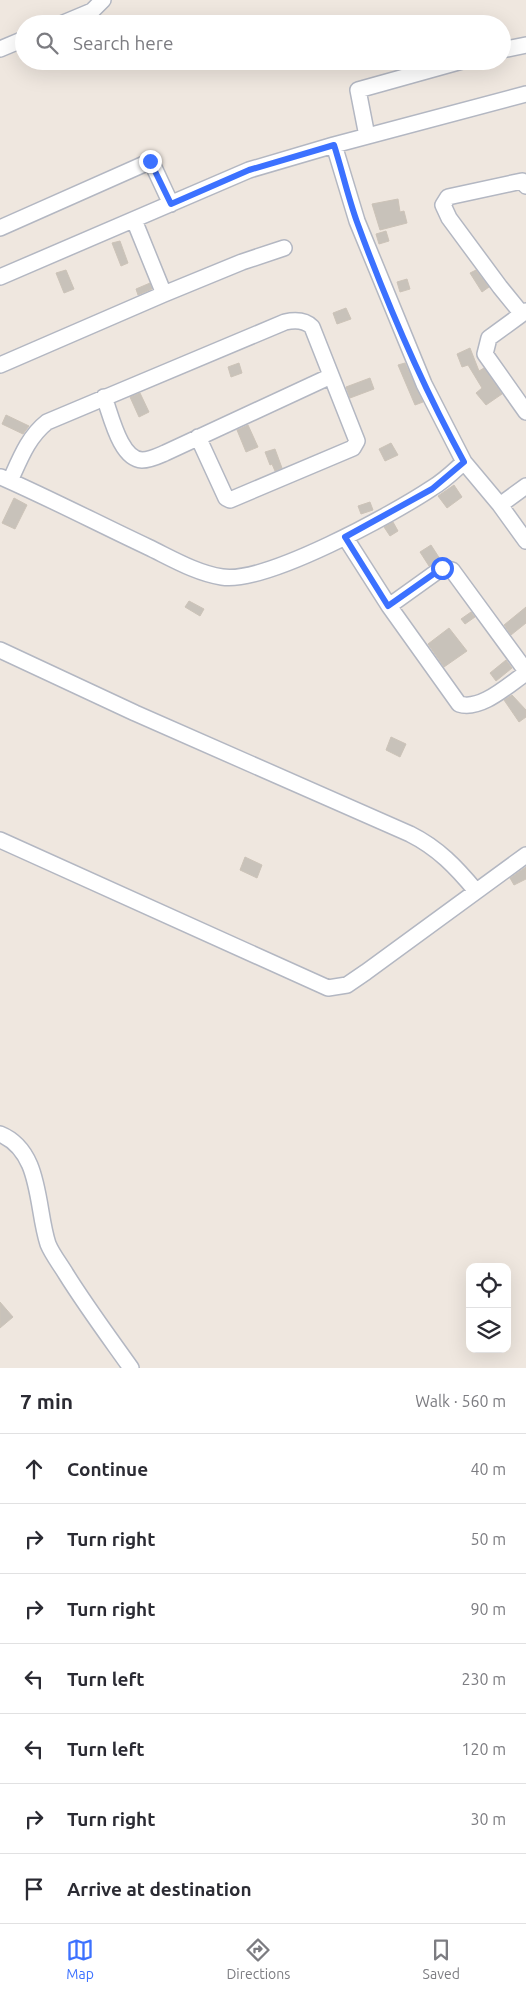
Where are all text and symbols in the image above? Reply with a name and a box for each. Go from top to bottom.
search box [15,15,511,70]
icon: search [33,29,61,57]
text: Search here [73,32,173,54]
route end [139,150,162,173]
route start [431,557,454,580]
map controls [466,1263,511,1353]
button: locate [466,1263,511,1308]
button: layers [466,1308,511,1353]
text: 7 min [20,1389,73,1413]
text: Walk · 560 m [415,1392,506,1410]
icon: ahead [20,1455,48,1483]
text: Continue [67,1458,148,1480]
text: 40 m [470,1460,506,1478]
icon: right [20,1525,48,1553]
text: Turn right [67,1528,155,1550]
text: 50 m [470,1530,506,1548]
icon: right [20,1595,48,1623]
text: Turn right [67,1598,155,1620]
text: 90 m [470,1600,506,1618]
icon: left [20,1665,48,1693]
text: Turn left [67,1668,145,1690]
text: 230 m [461,1670,506,1688]
icon: left [20,1735,48,1763]
text: Turn left [67,1738,145,1760]
text: 120 m [461,1740,506,1758]
icon: right [20,1805,48,1833]
text: Turn right [67,1808,155,1830]
text: 30 m [470,1810,506,1828]
icon: arrive [20,1875,48,1903]
text: Arrive at destination [67,1878,252,1900]
tab: Map [66,1936,94,1982]
tab: Directions [226,1936,290,1982]
tab: Saved [423,1936,460,1982]

